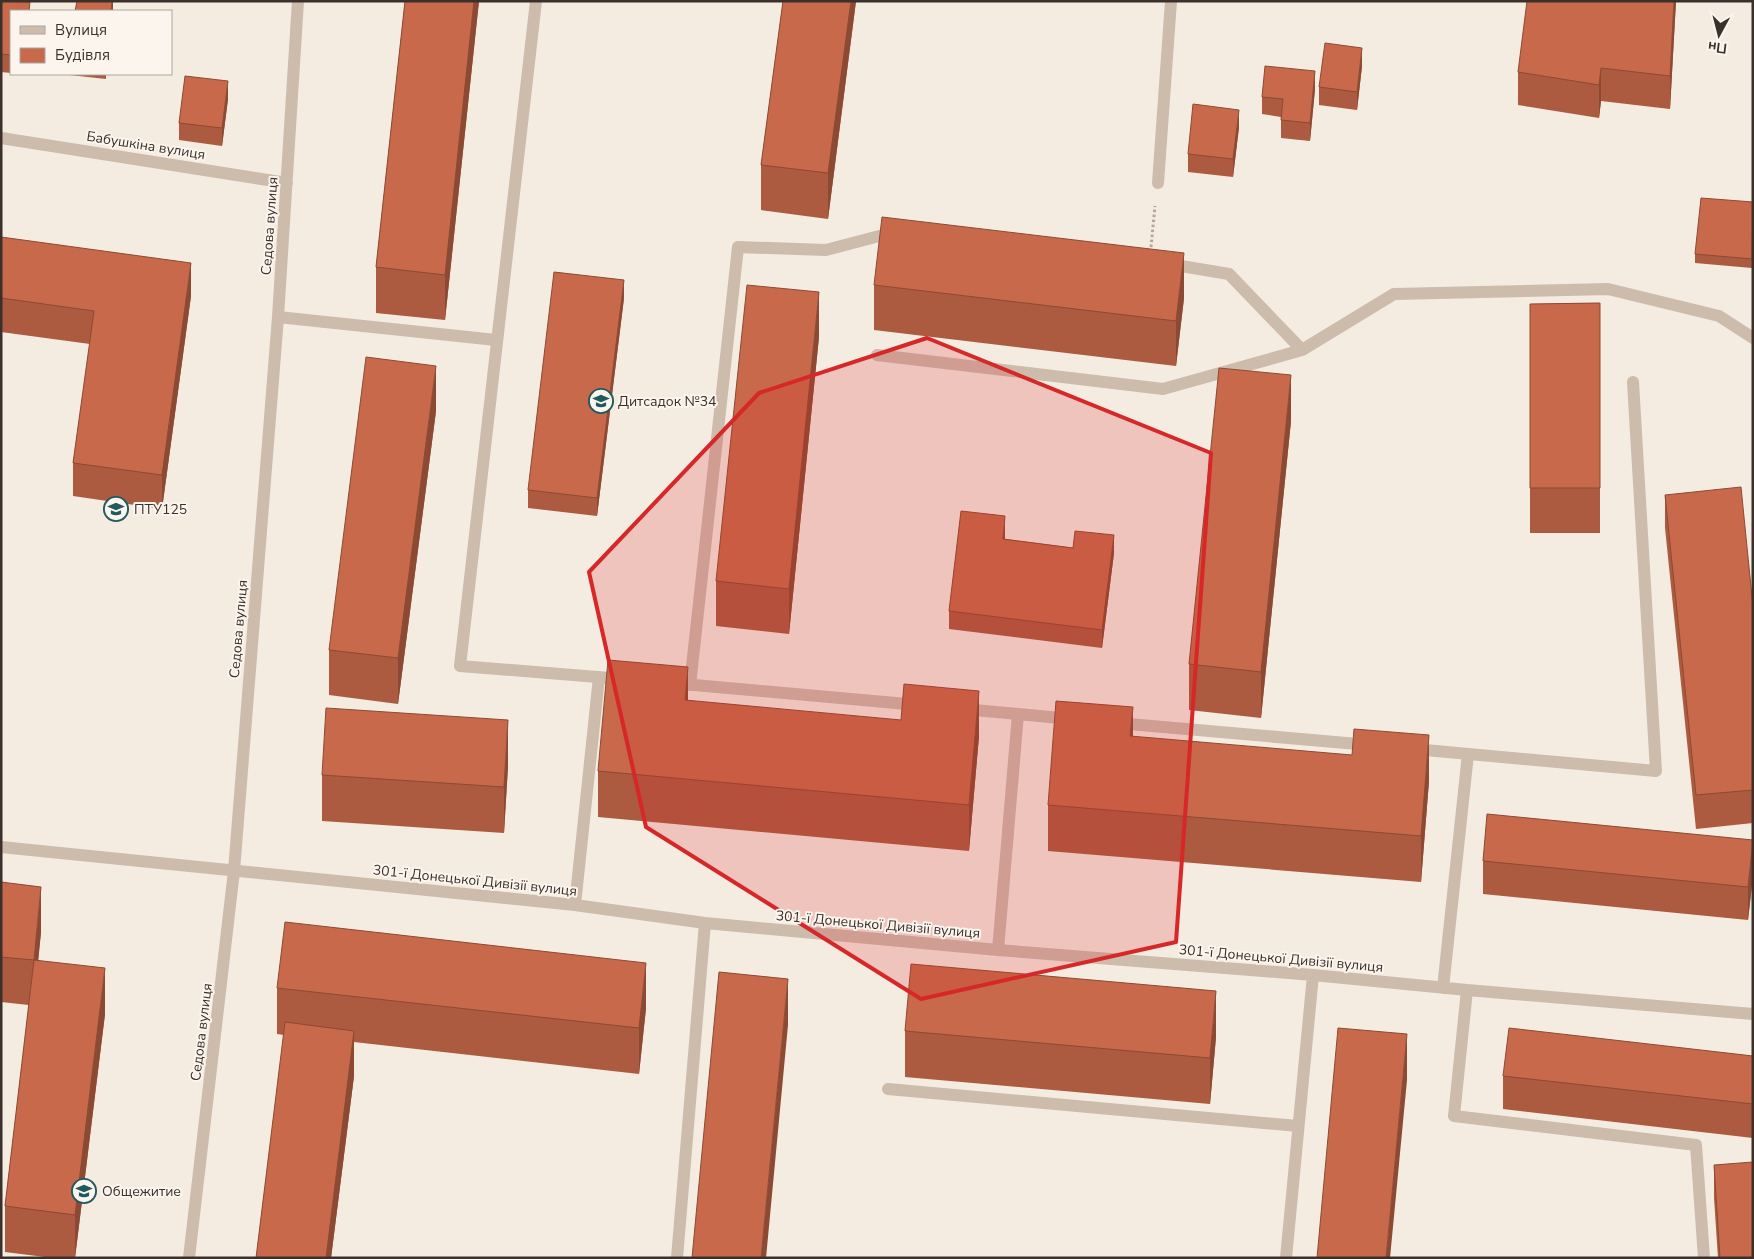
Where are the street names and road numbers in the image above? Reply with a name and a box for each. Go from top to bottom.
street label: Бабушкіна вулиця [85,127,207,164]
street label: Седова вулиця [257,176,282,276]
street label: Седова вулиця [225,579,252,679]
street label: 301-ї Донецької Дивізії вулиця [372,860,578,901]
street label: 301-ї Донецької Дивізії вулиця [775,906,981,943]
street label: 301-ї Донецької Дивізії вулиця [1178,940,1384,977]
street label: Седова вулиця [186,982,217,1082]

